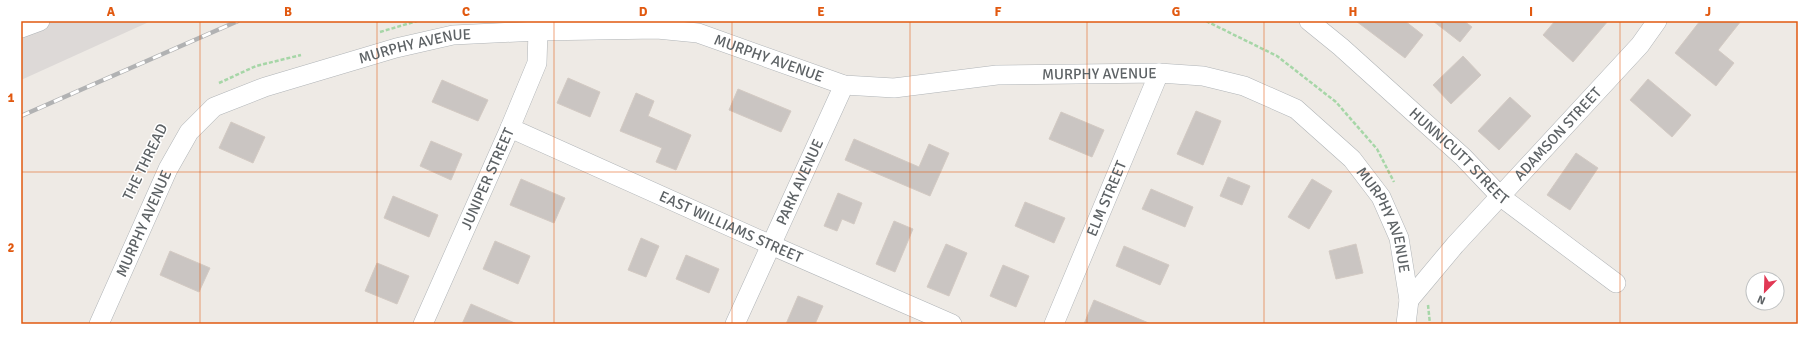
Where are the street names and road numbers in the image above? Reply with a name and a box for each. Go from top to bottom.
street label: MURPHY AVENUE [357,25,471,68]
street label: MURPHY AVENUE [712,30,826,86]
street label: MURPHY AVENUE [1042,64,1157,83]
street label: ADAMSON STREET [1510,83,1606,184]
street label: HUNNICUTT STREET [1406,104,1512,209]
street label: THE THREAD [119,121,171,203]
street label: JUNIPER STREET [457,124,518,232]
street label: PARK AVENUE [772,136,827,228]
street label: ELM STREET [1083,157,1131,239]
street label: MURPHY AVENUE [1352,164,1413,274]
street label: MURPHY AVENUE [112,167,175,280]
street label: EAST WILLIAMS STREET [656,187,806,267]

